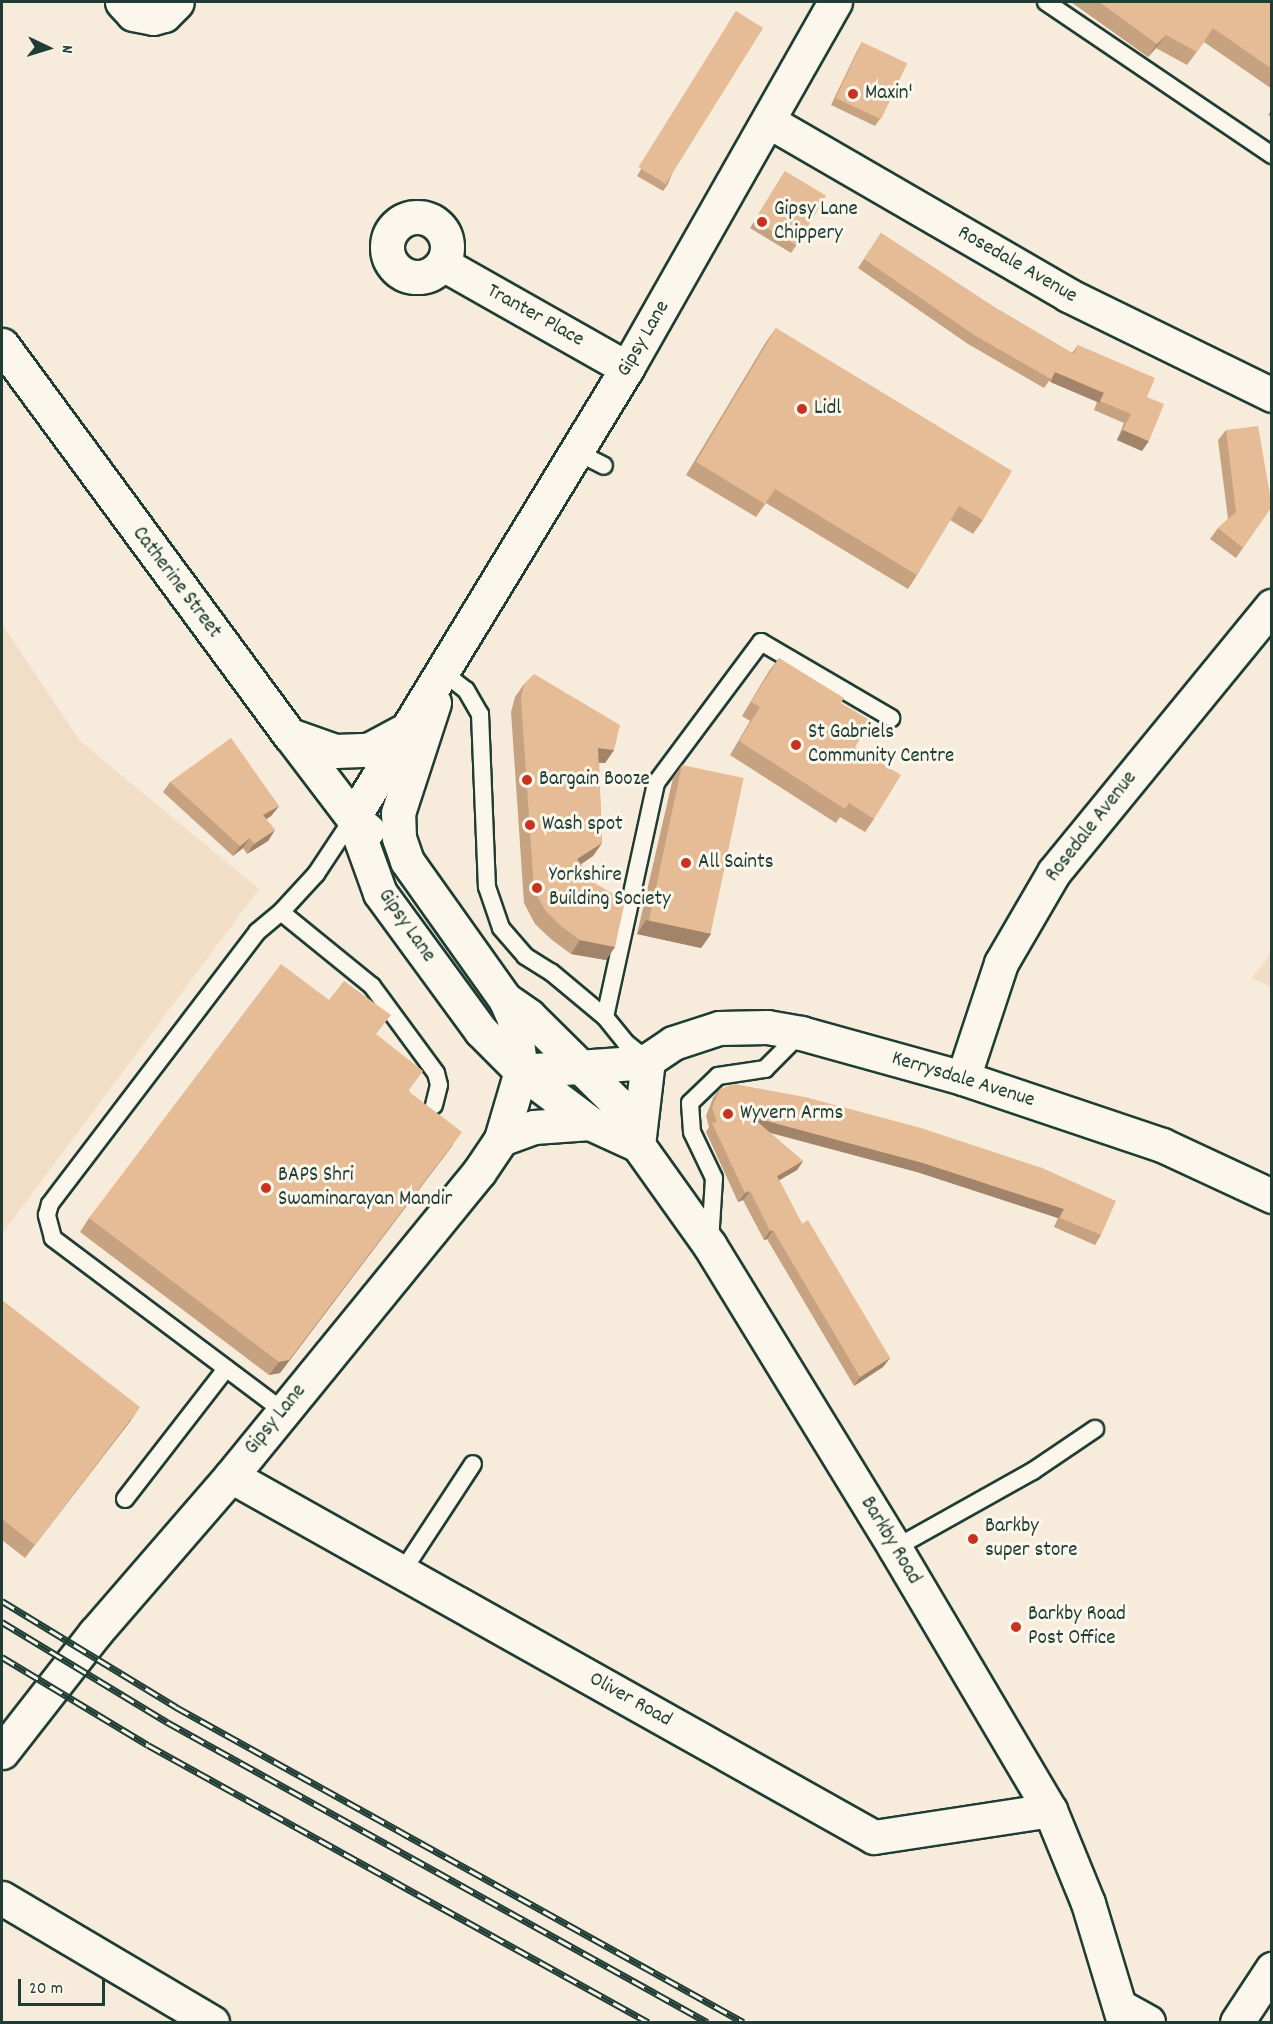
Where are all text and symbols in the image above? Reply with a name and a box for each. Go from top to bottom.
north arrow [18,18,78,78]
text: N [55,45,78,54]
place label: Maxin' [865,81,913,107]
marker: Maxin' [846,87,860,101]
place label: Gipsy Lane Chippery [774,197,858,247]
marker: Gipsy Lane Chippery [755,215,769,229]
street label: Rosedale Avenue [953,221,1081,309]
street label: Tranter Place [482,279,588,353]
street label: Gipsy Lane [612,296,676,382]
place label: Lidl [814,396,841,422]
marker: Lidl [795,402,809,416]
street label: Catherine Street [126,522,226,644]
place label: St Gabriels Community Centre [808,720,954,770]
marker: St Gabriels Community Centre [789,738,803,752]
place label: Bargain Booze [539,767,650,793]
street label: Rosedale Avenue [1041,767,1143,887]
marker: Bargain Booze [520,773,534,787]
place label: Wash spot [542,812,623,838]
marker: Wash spot [523,818,537,832]
place label: All Saints [698,850,774,876]
marker: All Saints [679,856,693,870]
place label: Yorkshire Building Society [549,863,671,913]
marker: Yorkshire Building Society [530,881,544,895]
street label: Gipsy Lane [372,885,440,967]
street label: Kerrysdale Avenue [889,1046,1037,1114]
place label: Wyvern Arms [740,1101,843,1127]
marker: Wyvern Arms [721,1107,735,1121]
place label: BAPS Shri Swaminarayan Mandir [278,1163,452,1213]
marker: BAPS Shri Swaminarayan Mandir [259,1181,273,1195]
street label: Gipsy Lane [240,1380,312,1460]
street label: Barkby Road [854,1493,926,1589]
place label: Barkby super store [985,1514,1077,1564]
marker: Barkby super store [966,1532,980,1546]
place label: Barkby Road Post Office [1028,1602,1126,1652]
marker: Barkby Road Post Office [1009,1620,1023,1634]
street label: Oliver Road [584,1667,676,1733]
scale bar [21,1967,108,2005]
text: 20 m [29,1977,63,2002]

